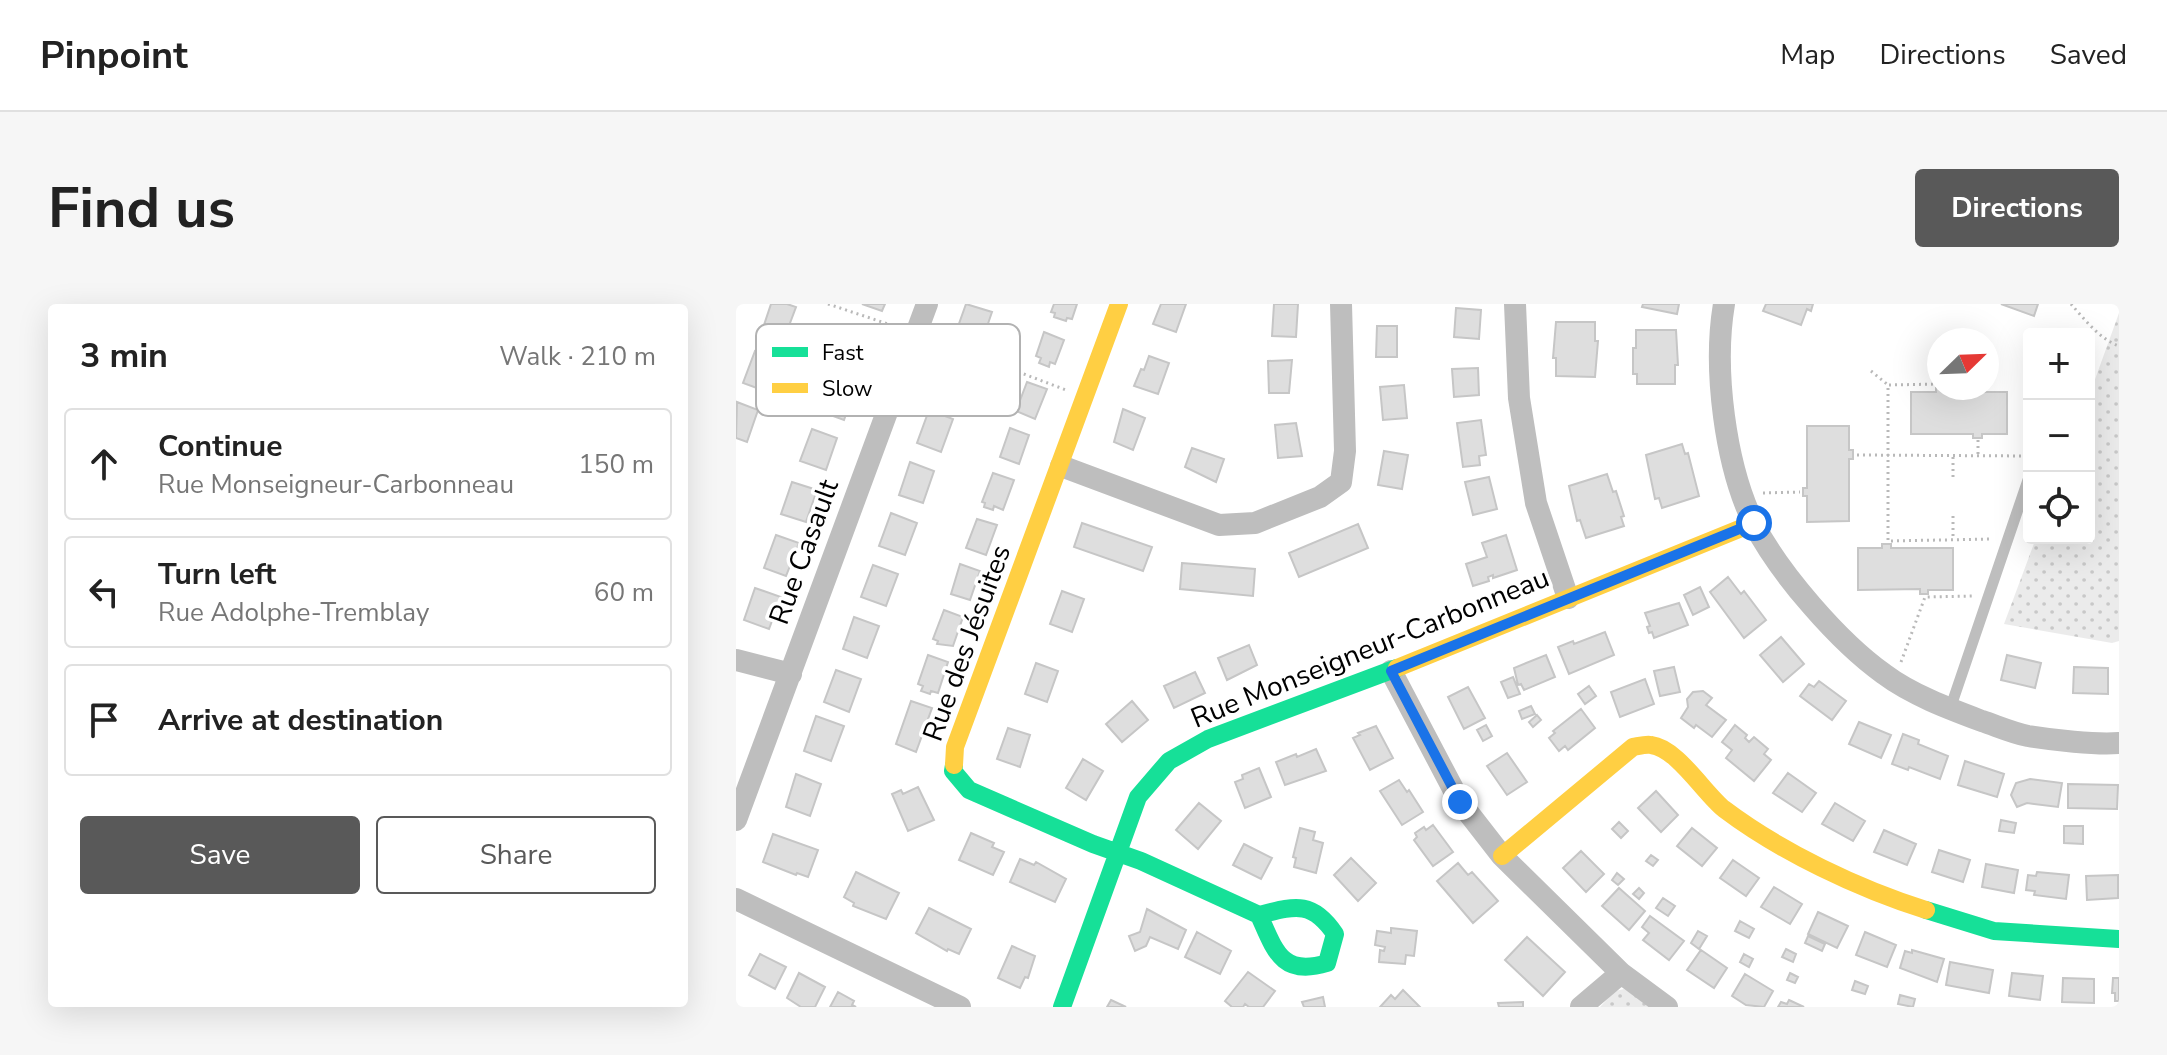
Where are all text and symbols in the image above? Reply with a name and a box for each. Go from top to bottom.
text: Pinpoint [40,30,188,81]
text: Map [1780,36,1835,74]
text: Directions [1879,36,2006,74]
text: Saved [2050,36,2127,74]
button: Directions [1915,169,2119,247]
text: Find us [48,170,235,247]
legend [756,324,1020,416]
north arrow [1927,328,1999,400]
map controls [2023,328,2095,544]
button: + [2023,328,2095,400]
text: 3 min [80,333,168,379]
text: Fast [822,338,864,368]
text: Walk · 210 m [499,339,656,374]
text: Slow [822,374,873,404]
button: − [2023,400,2095,472]
text: Continue [158,426,283,467]
icon: ahead [82,442,126,486]
text: 150 m [578,447,654,482]
text: Rue Monseigneur-Carbonneau [158,467,514,502]
button: locate [2023,472,2095,544]
street label: Rue Casault [760,474,848,630]
route start [1736,505,1772,541]
street label: Rue des Jésuites [914,540,1020,746]
text: Turn left [158,554,276,595]
street label: Rue Monseigneur-Carbonneau [1185,559,1555,737]
icon: left [82,570,126,614]
text: 60 m [594,575,654,610]
text: Rue Adolphe-Tremblay [158,595,429,630]
icon: arrive [82,698,126,742]
text: Arrive at destination [158,700,443,741]
route end [1442,784,1478,820]
button: Save [80,816,360,894]
button: Share [376,816,656,894]

